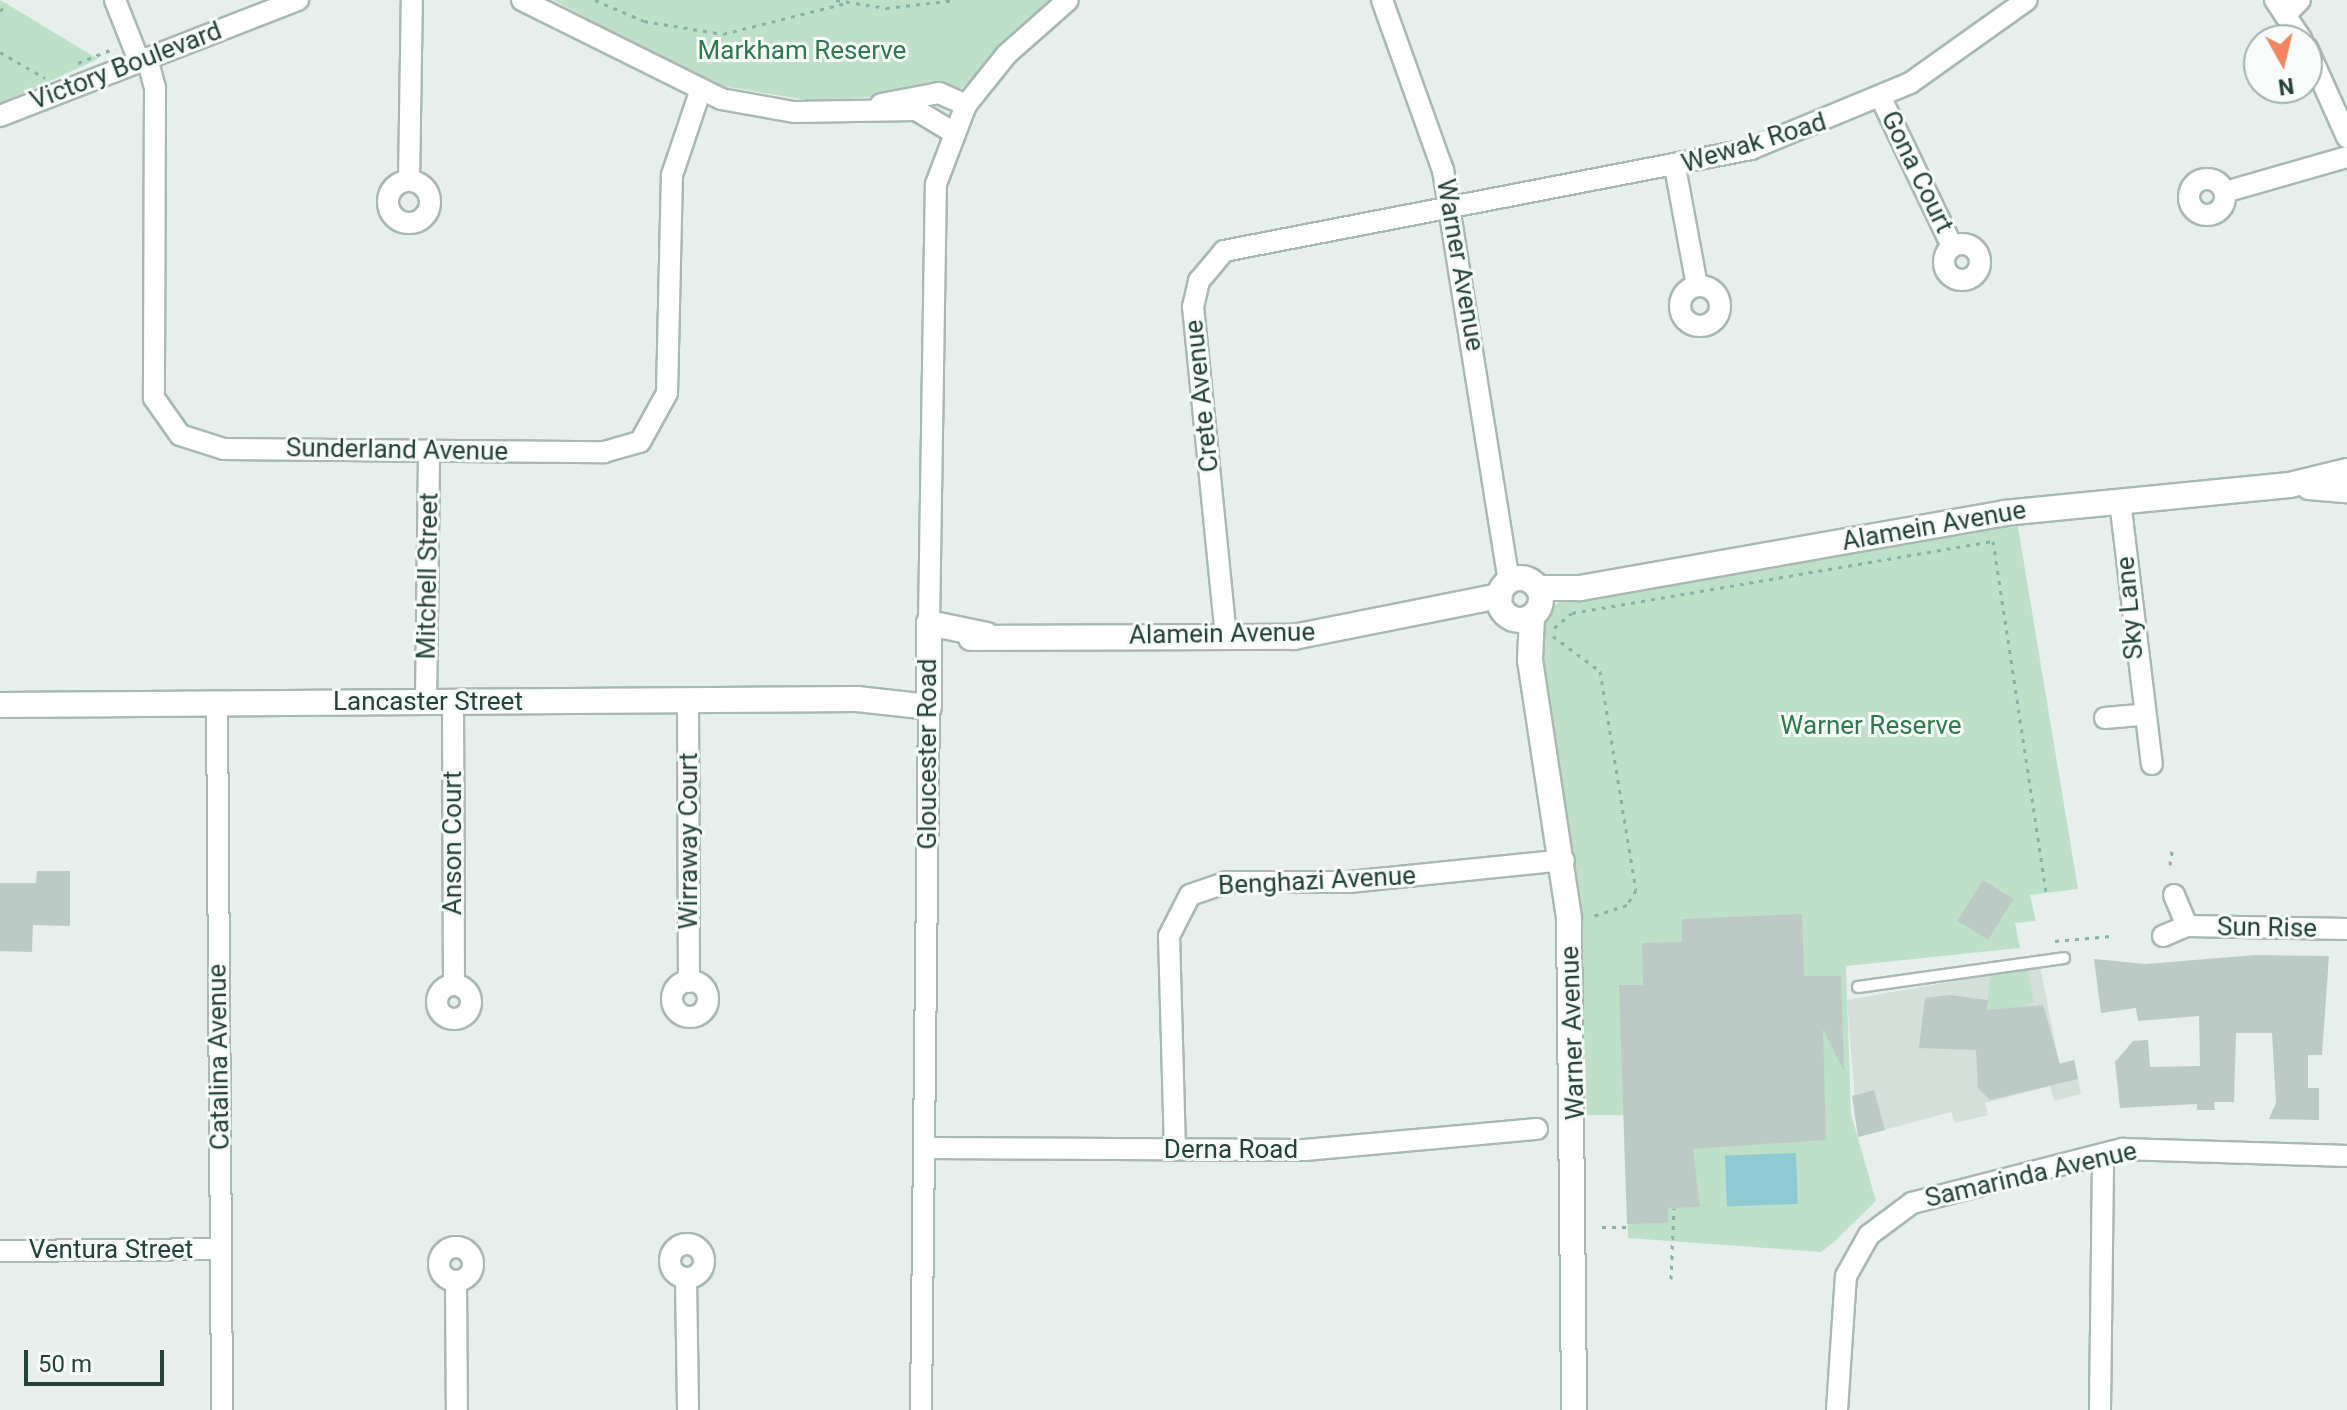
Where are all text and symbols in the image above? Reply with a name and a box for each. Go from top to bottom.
street label: Victory Boulevard [26,15,226,117]
north arrow [2243,24,2323,104]
park label: Markham Reserve [698,35,906,67]
text: N [2277,73,2296,100]
street label: Wewak Road [1678,106,1830,180]
street label: Gona Court [1874,106,1960,238]
street label: Warner Avenue [1430,177,1490,353]
street label: Crete Avenue [1178,318,1226,474]
street label: Sunderland Avenue [286,432,508,468]
street label: Mitchell Street [411,492,445,660]
street label: Alamein Avenue [1840,494,2028,558]
street label: Sky Lane [2110,555,2150,661]
street label: Alamein Avenue [1129,617,1315,651]
street label: Gloucester Road [912,658,944,850]
street label: Lancaster Street [333,686,523,718]
park label: Warner Reserve [1780,710,1962,742]
street label: Wirraway Court [673,753,705,929]
street label: Anson Court [437,771,469,915]
street label: Benghazi Avenue [1217,860,1417,902]
street label: Sun Rise [2217,912,2317,944]
street label: Warner Avenue [1554,945,1592,1121]
street label: Catalina Avenue [202,964,236,1150]
street label: Derna Road [1164,1134,1298,1166]
street label: Samarinda Avenue [1922,1135,2140,1215]
street label: Ventura Street [29,1234,193,1266]
scale bar [28,1334,168,1384]
text: 50 m [38,1350,92,1378]

